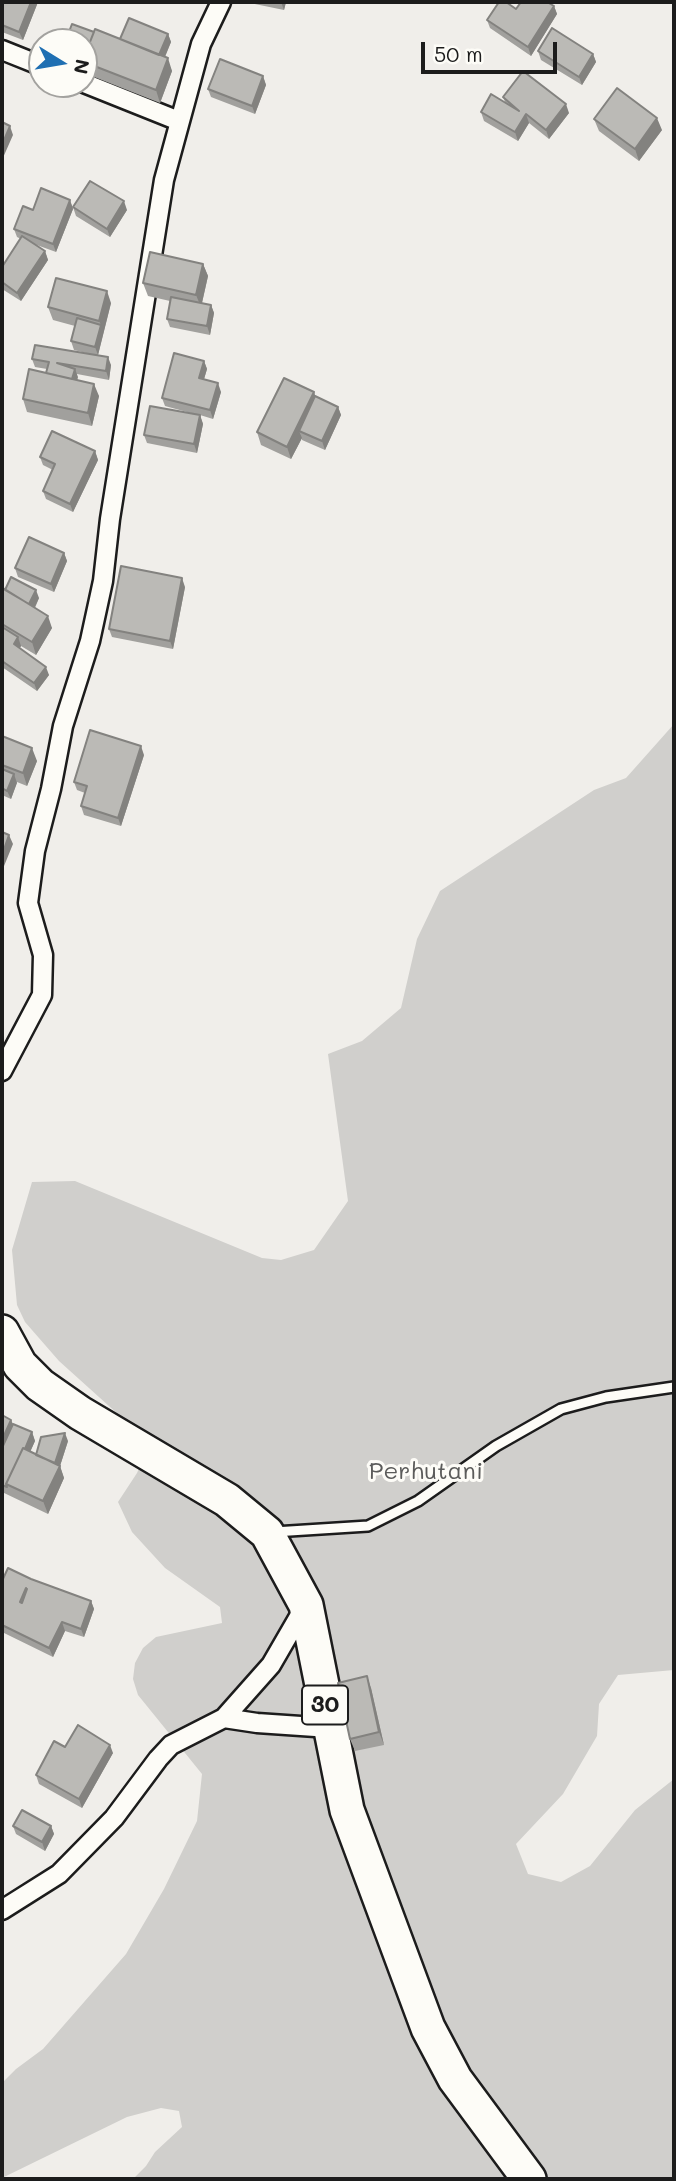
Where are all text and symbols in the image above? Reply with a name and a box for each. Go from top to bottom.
north arrow [28,28,98,98]
scale bar [424,28,560,72]
text: 50 m [434,40,483,67]
text: N [68,57,96,76]
park label: Perhutani [369,1458,483,1486]
road number: 30 [302,1686,348,1724]

